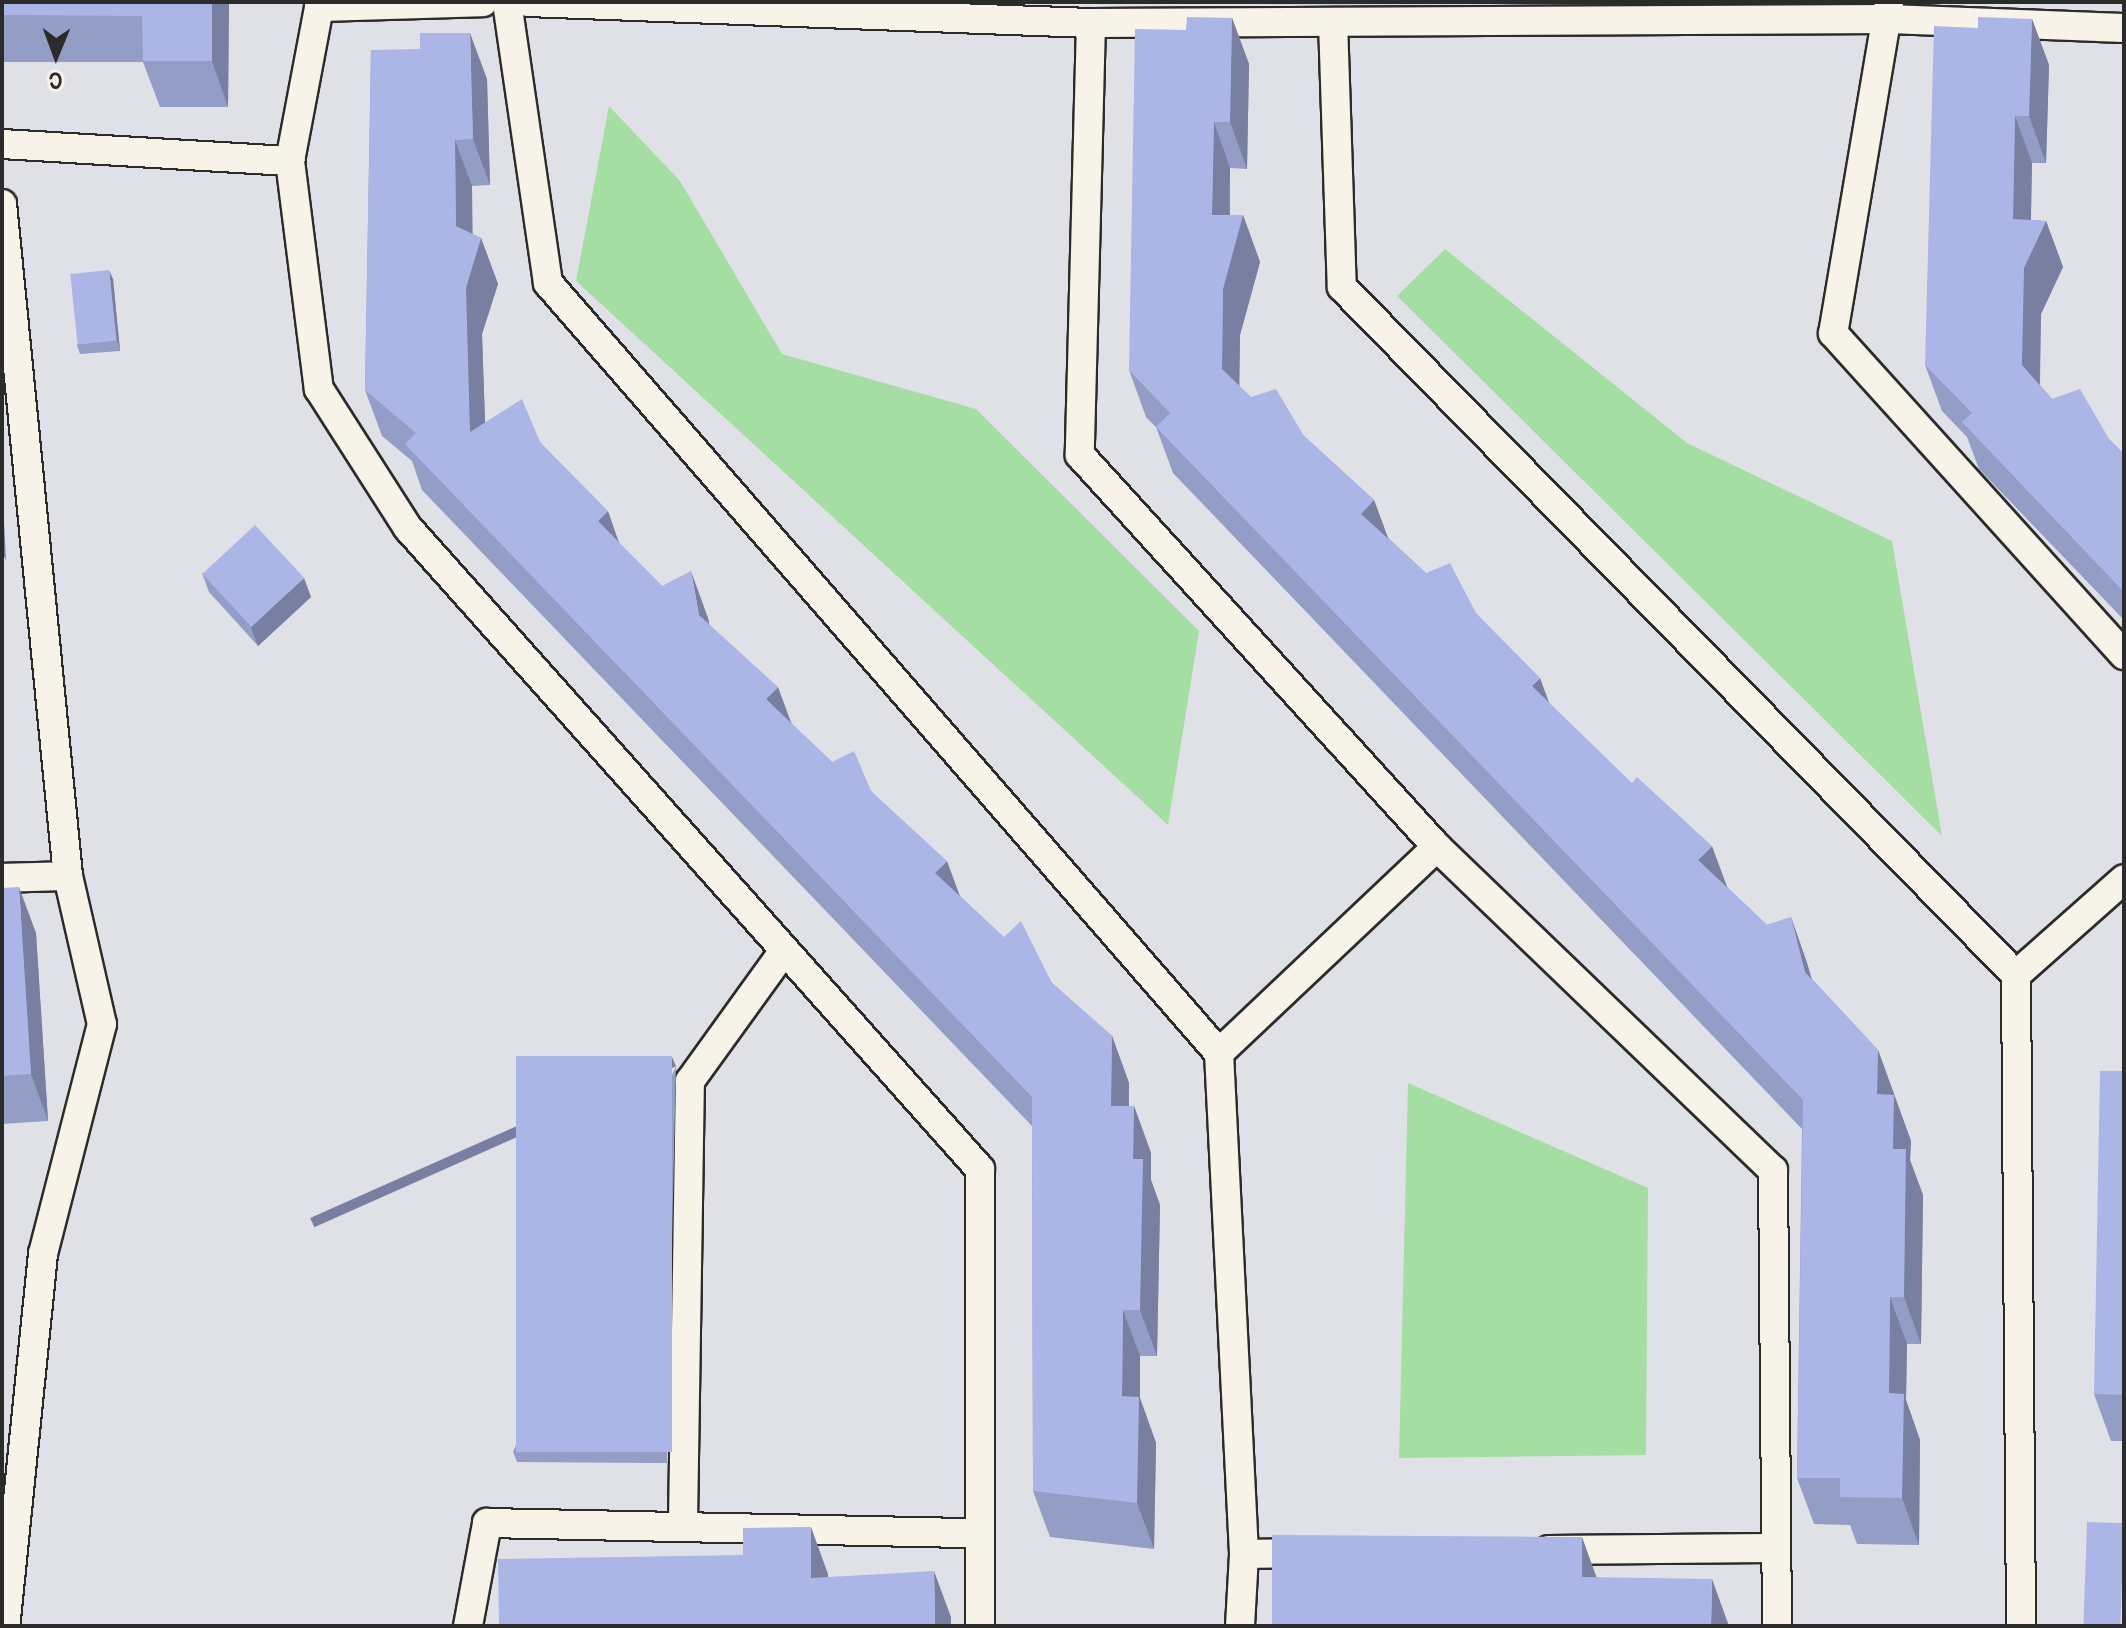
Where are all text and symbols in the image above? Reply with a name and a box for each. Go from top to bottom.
north arrow [16,16,96,96]
text: С [49,66,63,94]

